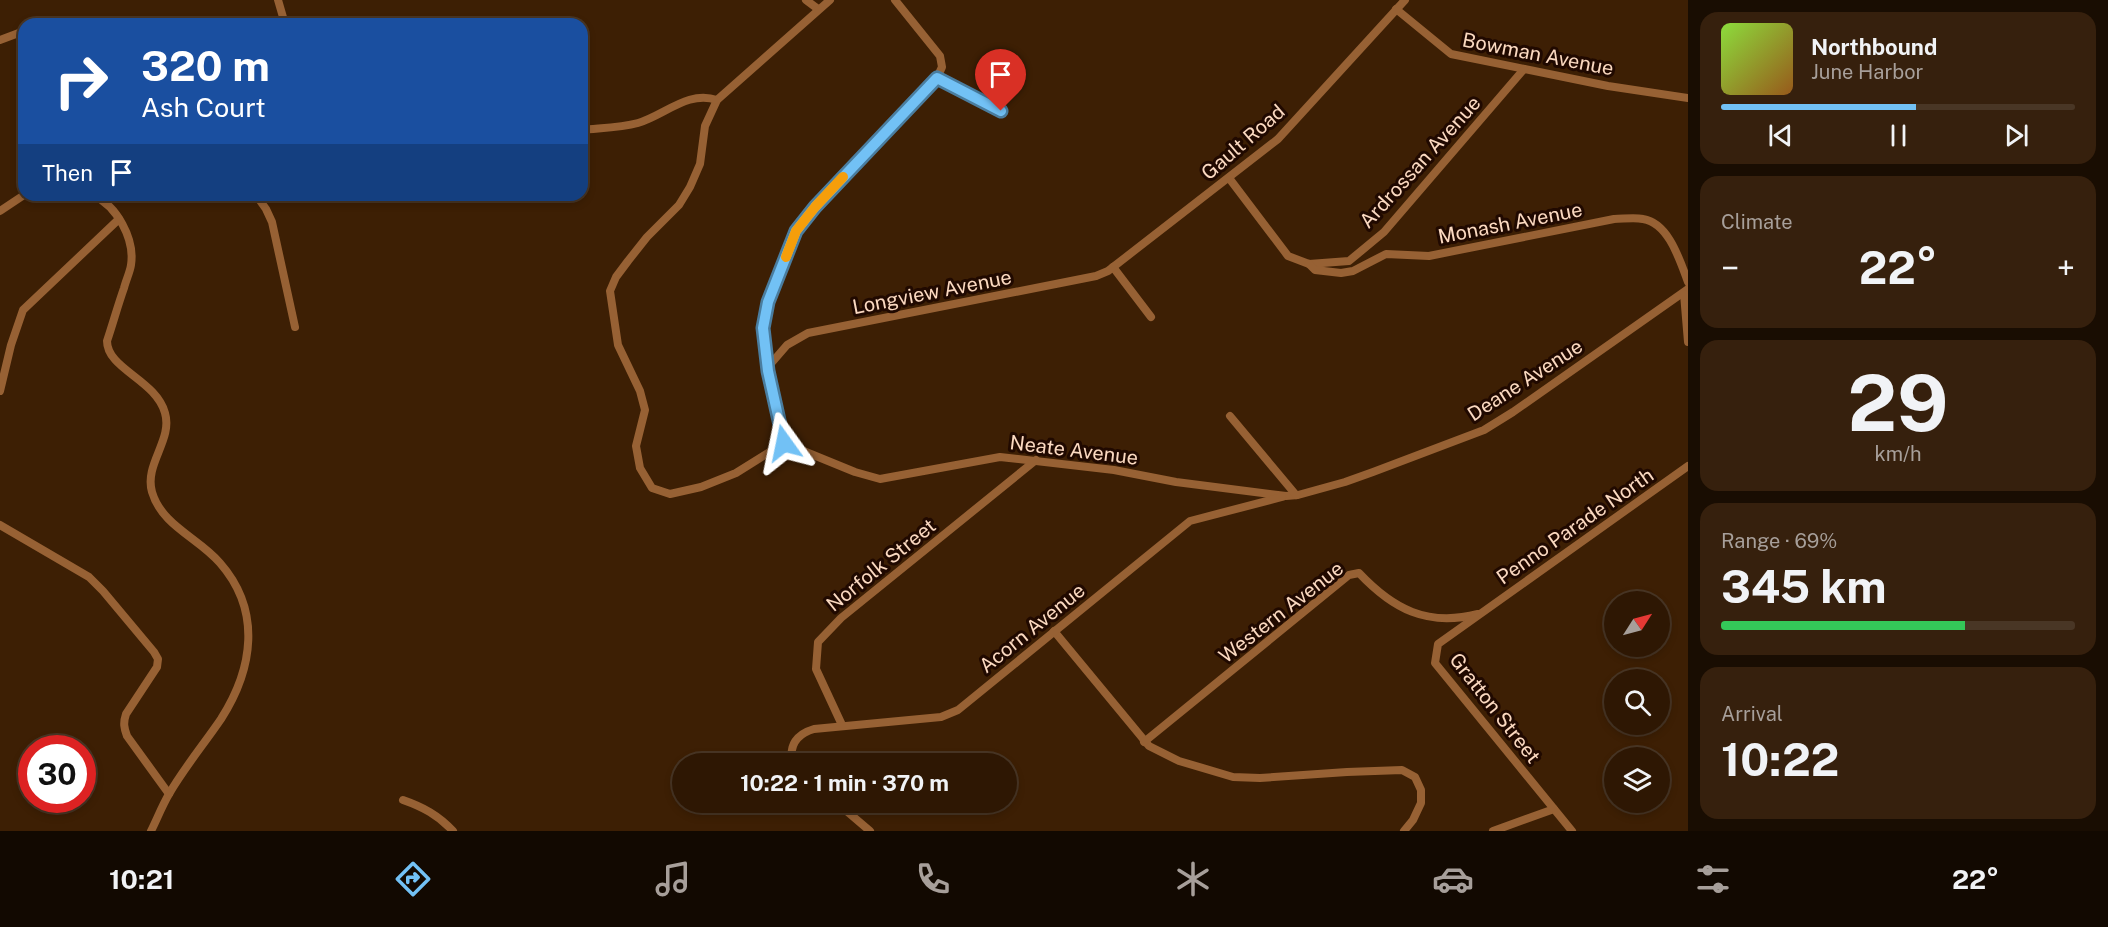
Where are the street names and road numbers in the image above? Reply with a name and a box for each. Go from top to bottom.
street label: Bowman Avenue [1460,28,1616,80]
street label: Ardrossan Avenue [1354,91,1486,233]
street label: Gault Road [1196,99,1290,185]
street label: Monash Avenue [1436,197,1584,249]
street label: Longview Avenue [850,265,1014,319]
street label: Deane Avenue [1463,334,1587,426]
street label: Neate Avenue [1009,430,1139,470]
street label: Penno Parade North [1492,463,1658,589]
street label: Norfolk Street [821,514,941,616]
street label: Western Avenue [1214,556,1348,668]
street label: Acorn Avenue [974,578,1090,678]
street label: Gratton Street [1445,648,1545,768]

